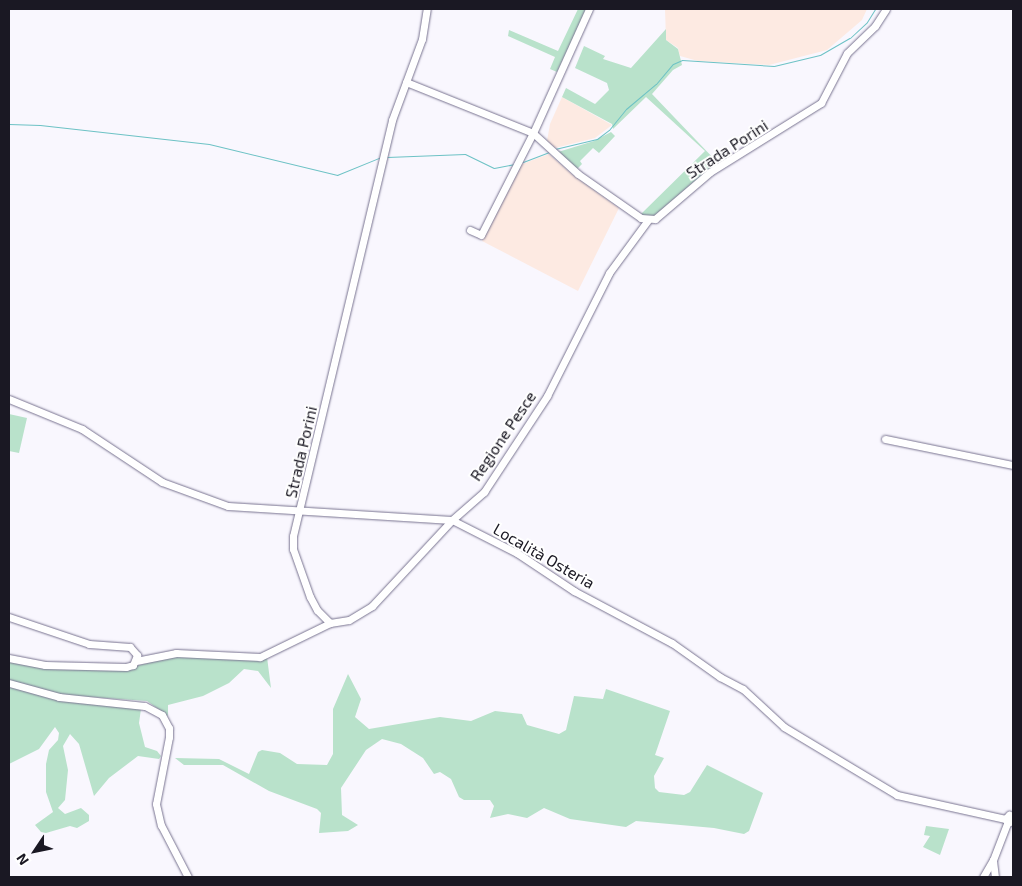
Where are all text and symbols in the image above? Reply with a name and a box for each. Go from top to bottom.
street label: Strada Porini [682,115,772,183]
street label: Regione Pesce [466,387,540,485]
street label: Strada Porini [281,404,321,500]
street label: Località Osteria [490,519,598,593]
north arrow [10,826,60,876]
text: N [12,851,32,869]

